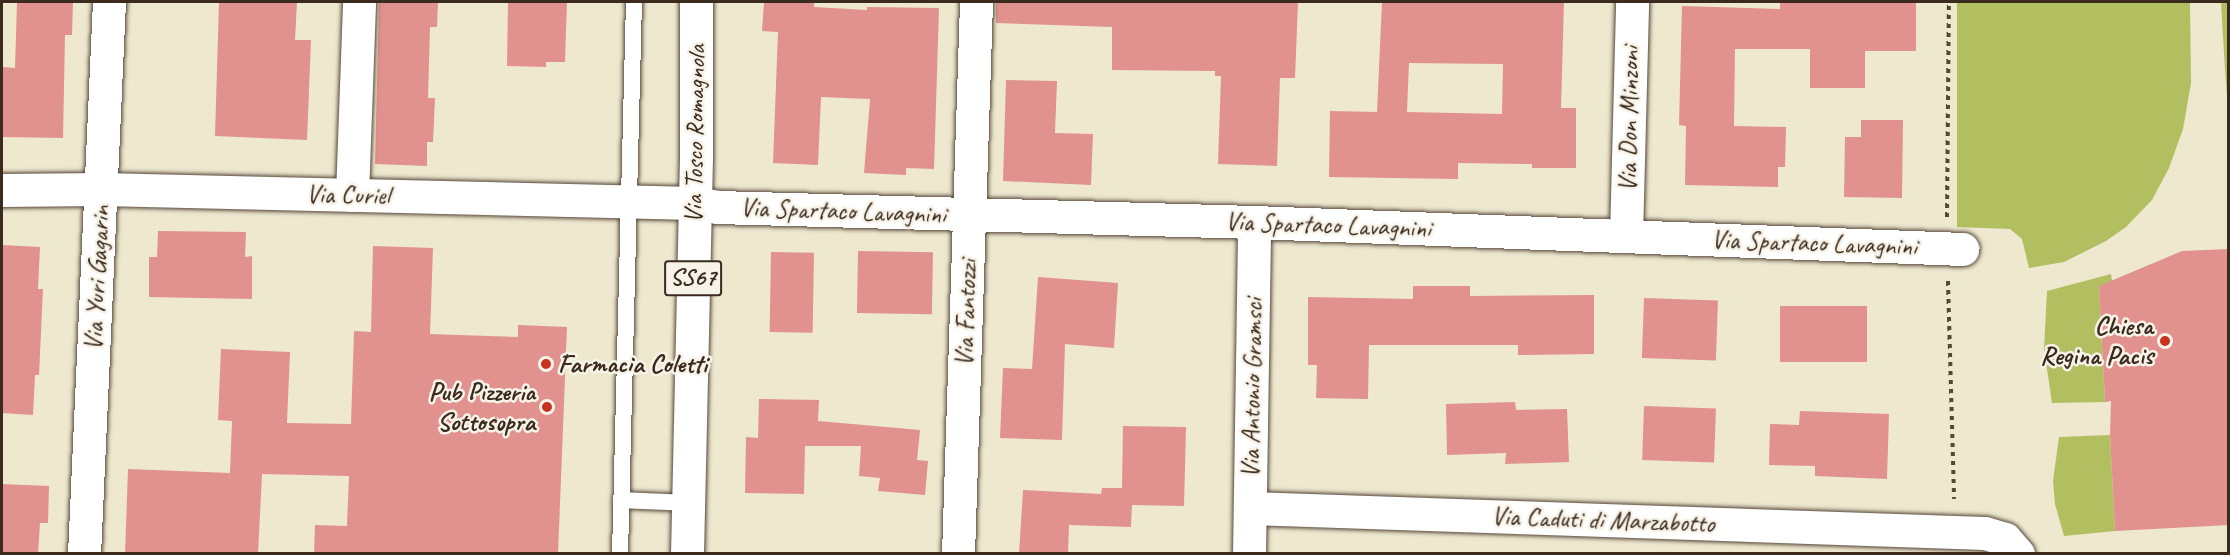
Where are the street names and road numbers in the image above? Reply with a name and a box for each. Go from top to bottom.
street label: Via Tosco Romagnola [678,44,712,224]
street label: Via Don Minzoni [1612,46,1646,192]
street label: Via Curiel [306,179,390,211]
street label: Via Spartaco Lavagnini [740,192,946,230]
street label: Via Yuri Gagarin [78,204,116,352]
street label: Via Spartaco Lavagnini [1225,206,1431,244]
street label: Via Spartaco Lavagnini [1711,224,1917,262]
road number: SS67 [663,257,723,299]
street label: Via Fantozzi [949,259,983,367]
street label: Via Antonio Gramsci [1235,297,1269,479]
street label: Via Caduti di Marzabotto [1491,501,1715,539]

